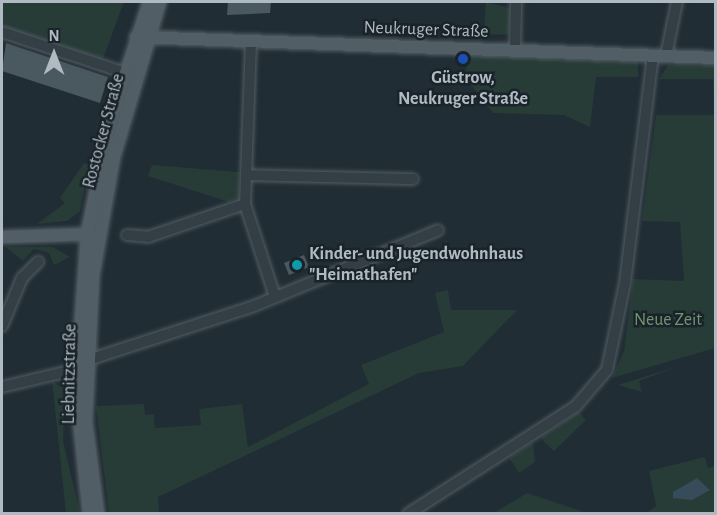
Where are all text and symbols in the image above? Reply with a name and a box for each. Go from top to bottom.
street label: Neukruger Straße [363,17,489,43]
north arrow [24,24,84,84]
text: N [48,28,60,44]
marker: Güstrow, Neukruger Straße [456,52,470,66]
place label: Güstrow, Neukruger Straße [398,68,528,110]
street label: Rostocker Straße [78,71,130,191]
place label: Kinder- und Jugendwohnhaus "Heimathafen" [309,244,523,286]
marker: Kinder- und Jugendwohnhaus "Heimathafen" [290,258,304,272]
park label: Neue Zeit [634,309,702,331]
street label: Liebnitzstraße [58,324,82,424]

